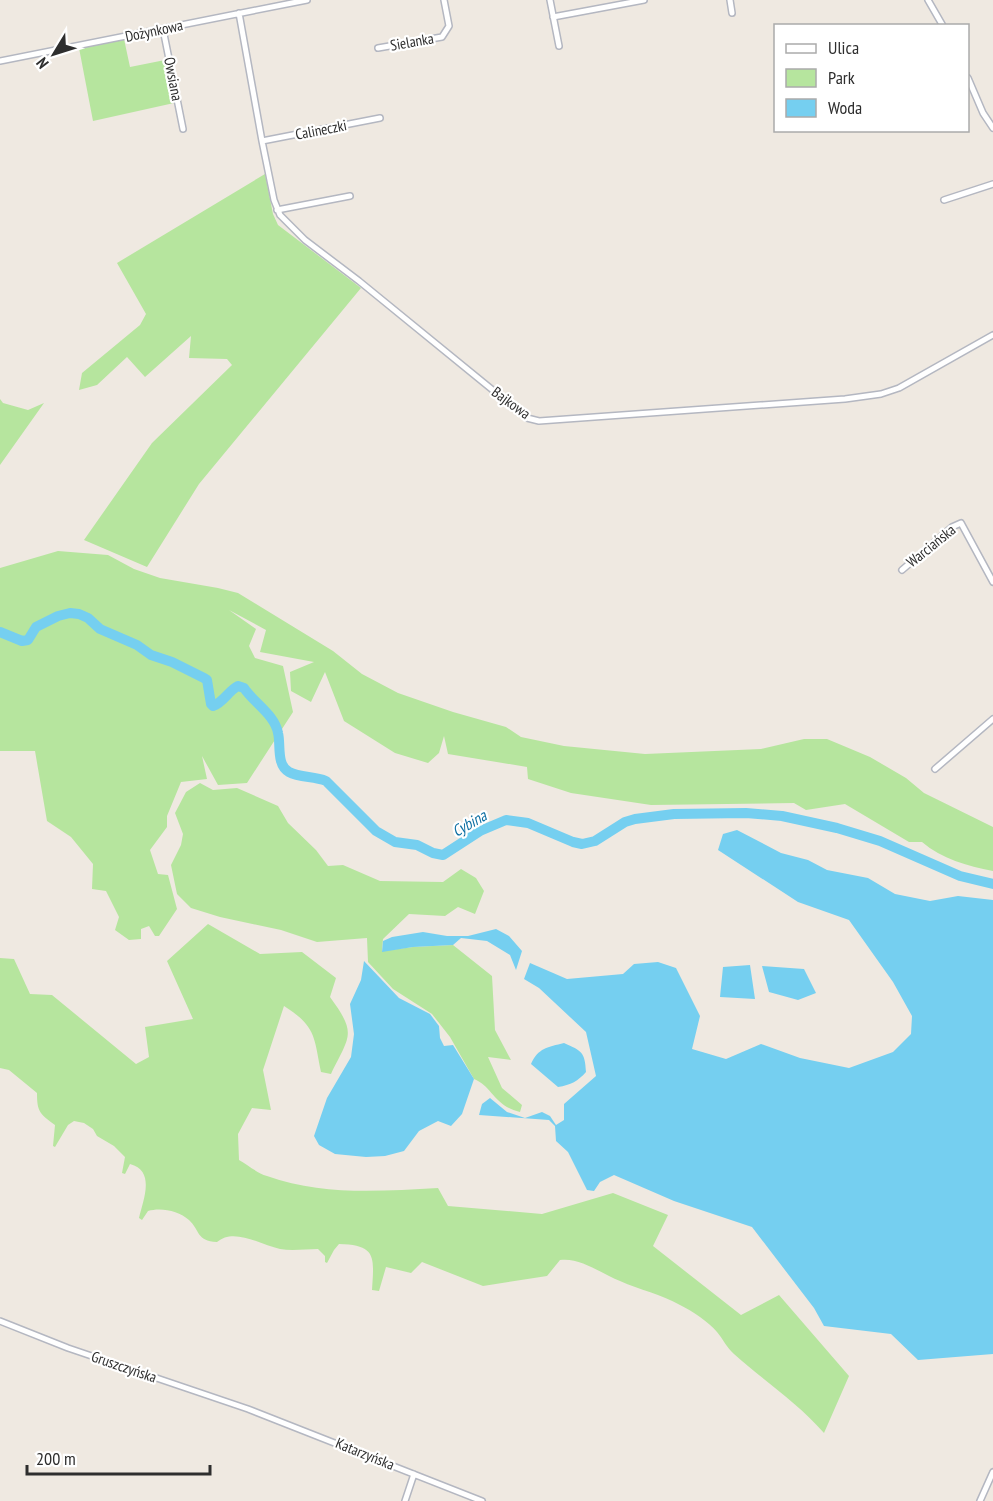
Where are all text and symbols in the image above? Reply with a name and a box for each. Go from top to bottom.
street label: Dożynkowa [123,15,185,46]
north arrow [24,24,84,84]
legend [774,24,969,132]
street label: Sielanka [389,28,435,55]
text: Ulica [828,36,859,59]
text: N [32,54,53,73]
street label: Owsiana [160,55,187,102]
text: Park [828,66,855,89]
text: Woda [828,96,862,119]
street label: Calineczki [294,115,348,144]
street label: Bajkowa [488,382,534,423]
street label: Warciańska [902,520,959,571]
water label: Cybina [448,804,491,841]
street label: Gruszczyńska [89,1346,159,1387]
street label: Katarzyńska [333,1433,397,1474]
scale bar [27,1438,210,1476]
text: 200 m [36,1447,76,1470]

